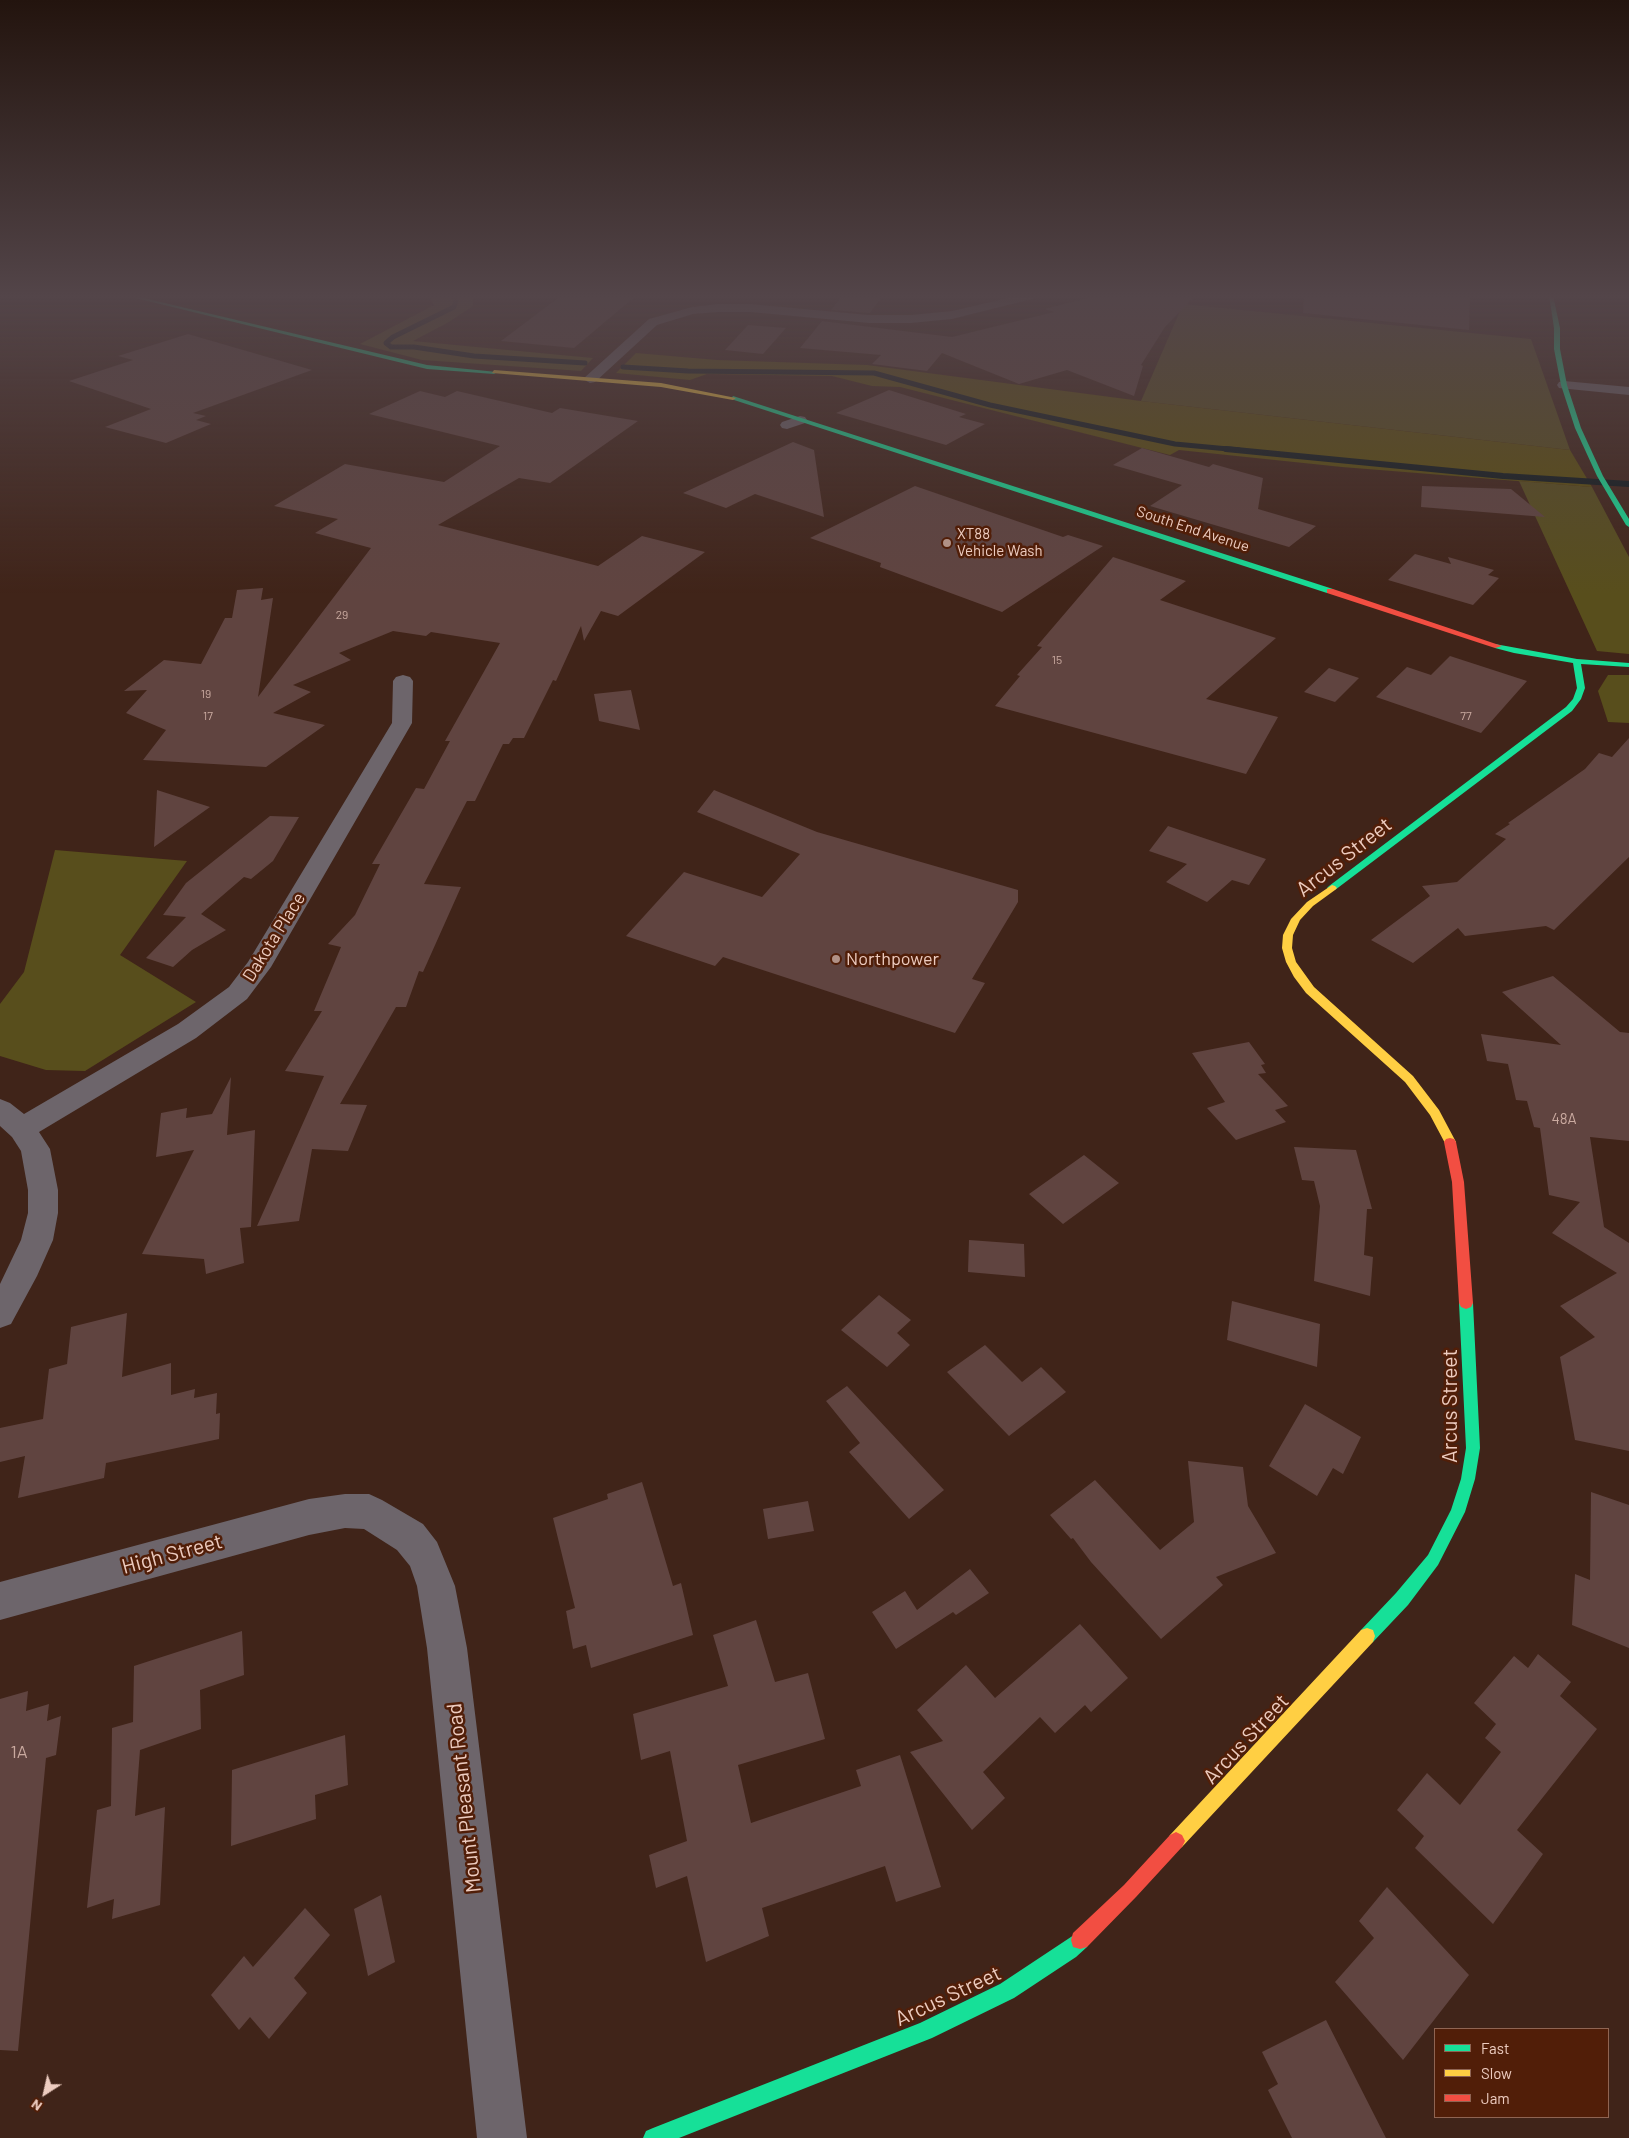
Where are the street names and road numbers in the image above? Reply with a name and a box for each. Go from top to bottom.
street label: South End Avenue [1134,502,1252,556]
street label: Arcus Street [1291,812,1397,902]
street label: Dakota Place [238,889,310,985]
street label: Arcus Street [1437,1349,1463,1463]
street label: High Street [119,1528,225,1580]
street label: Arcus Street [1198,1689,1294,1789]
street label: Mount Pleasant Road [442,1702,486,1894]
street label: Arcus Street [891,1960,1005,2032]

